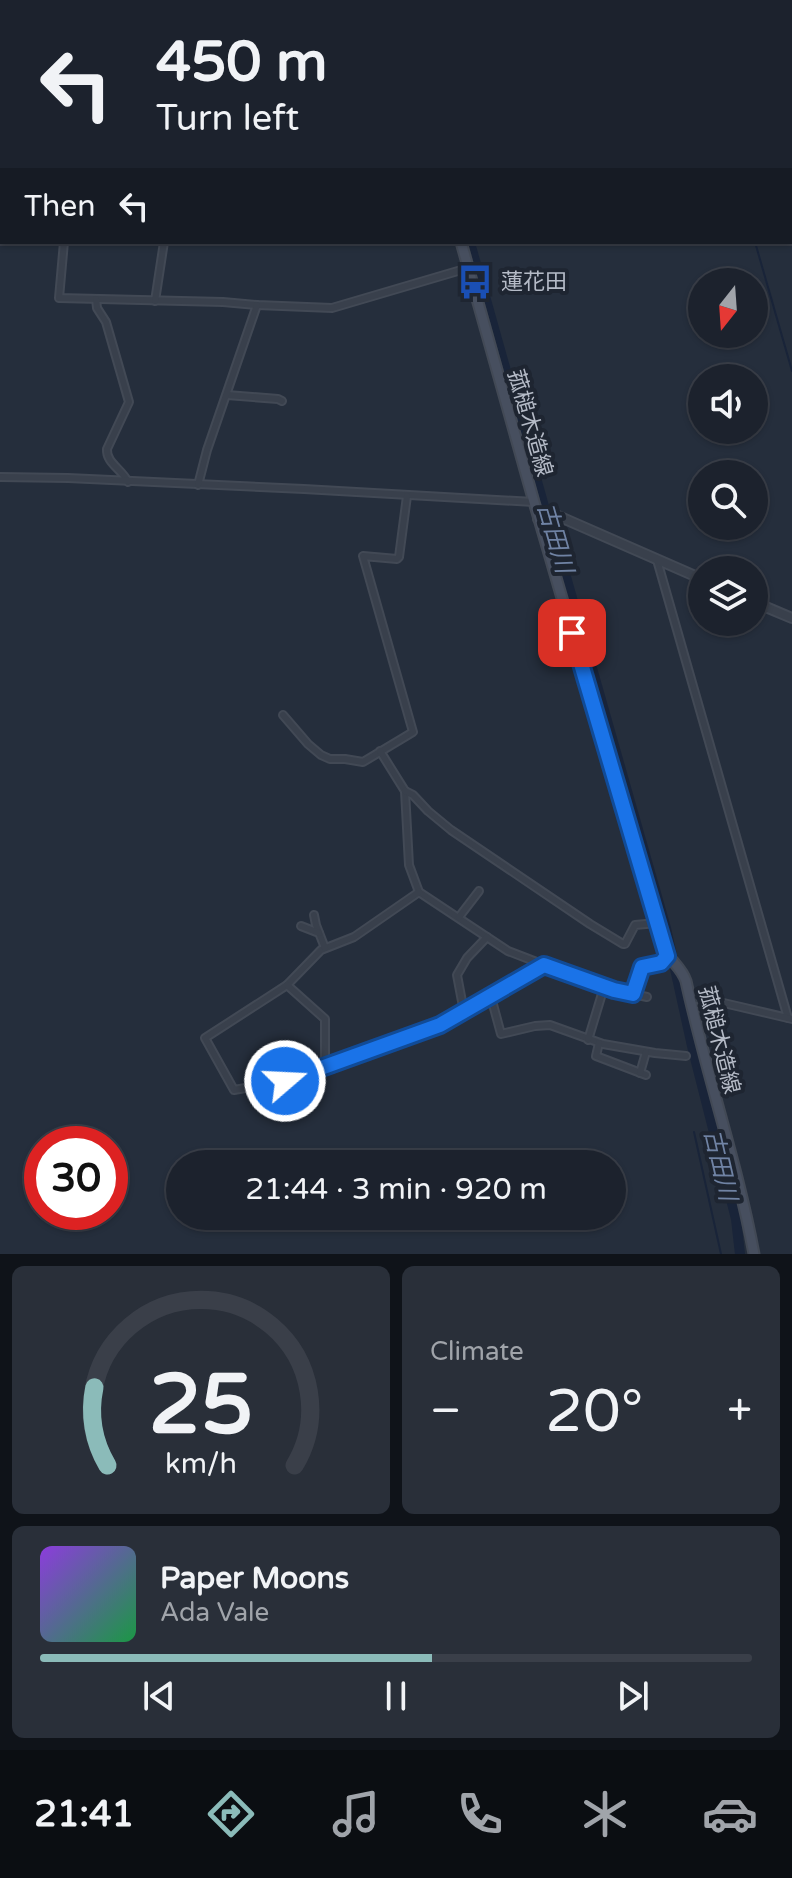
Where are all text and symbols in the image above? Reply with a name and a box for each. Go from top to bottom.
text: 450 m [156,29,327,96]
icon: left [24,32,128,136]
text: Turn left [156,97,299,140]
icon: left [112,184,156,228]
text: Then [24,188,96,225]
bus stop icon: 蓮花田 [456,263,494,301]
north arrow [688,268,768,348]
map controls [688,268,768,636]
place label: 蓮花田 [501,269,567,295]
button: sound [688,364,768,444]
street label: 菰槌木造線 [502,367,558,479]
button: search [688,460,768,540]
water label: 古田川 [531,499,580,579]
button: layers [688,556,768,636]
pin [538,599,606,667]
icon: arrive [550,611,594,655]
street label: 菰槌木造線 [693,983,745,1097]
position arrow [243,1039,327,1123]
speed limit sign: 30 [24,1126,128,1230]
water label: 古田川 [698,1127,743,1206]
text: 21:44 · 3 min · 920 m [245,1171,547,1208]
text: Climate [430,1336,524,1367]
text: 25 [149,1356,253,1456]
text: 20° [545,1376,643,1448]
text: − [430,1385,461,1438]
text: + [727,1385,752,1438]
text: km/h [165,1447,237,1481]
text: Paper Moons [160,1560,349,1597]
text: Ada Vale [160,1597,269,1628]
icon: previous [137,1674,181,1718]
icon: pause [374,1674,418,1718]
icon: next [611,1674,655,1718]
icon: directions [203,1786,259,1842]
icon: music [328,1786,384,1842]
icon: phone [452,1786,508,1842]
icon: climate [577,1786,633,1842]
icon: car [702,1786,758,1842]
text: 21:41 [34,1793,134,1836]

